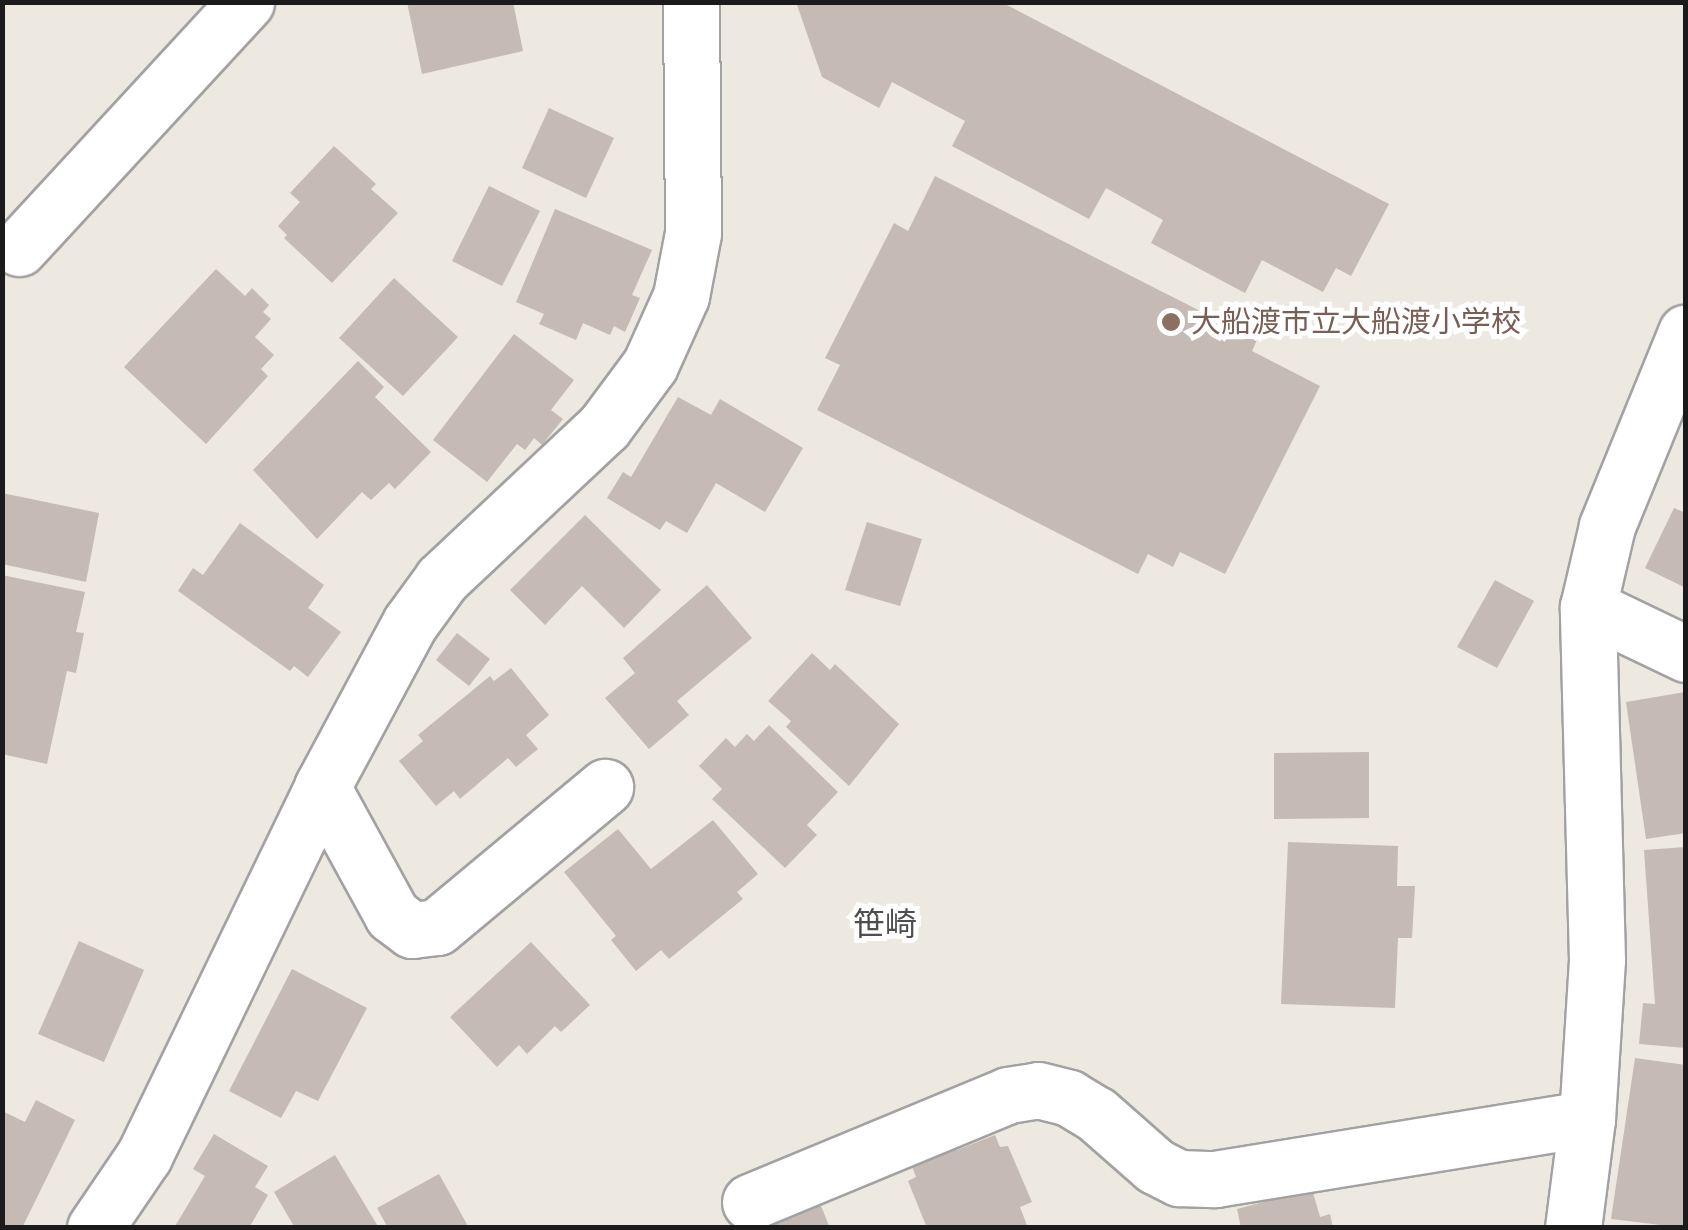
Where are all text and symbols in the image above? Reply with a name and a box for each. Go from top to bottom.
place label: 大船渡市立大船渡小学校 [1191,304,1521,340]
marker: 大船渡市立大船渡小学校 [1160,311,1182,333]
district label: 笹崎 [853,905,917,943]

